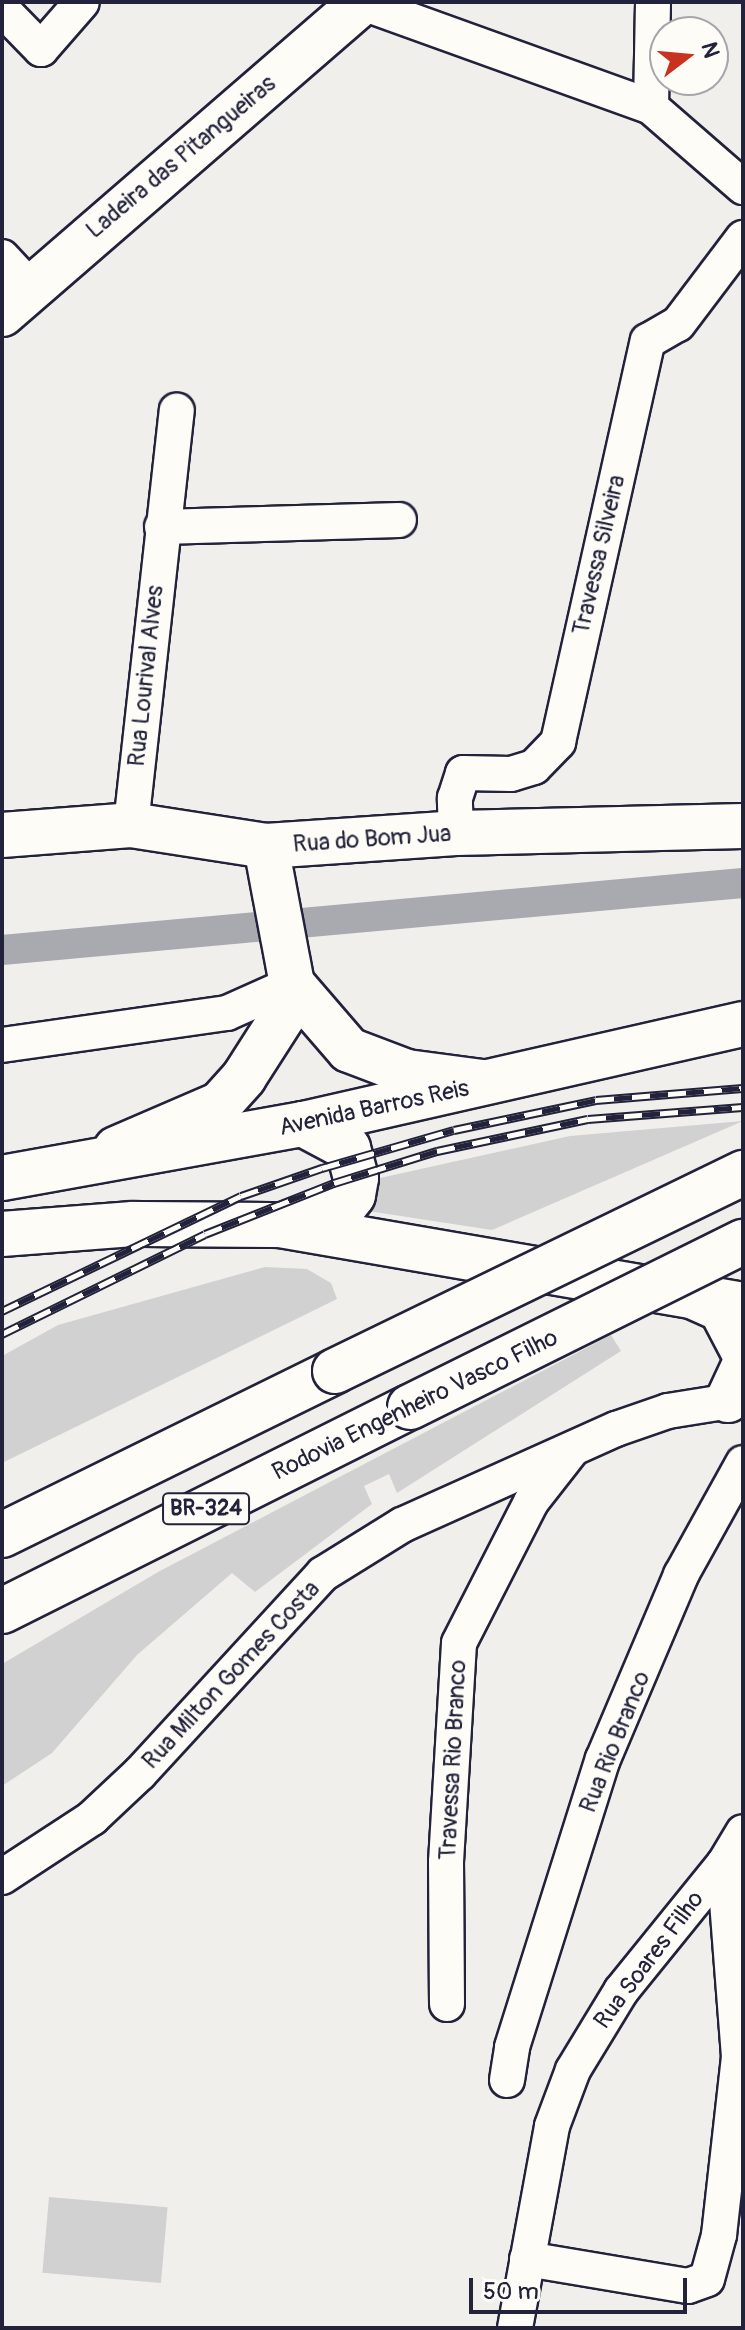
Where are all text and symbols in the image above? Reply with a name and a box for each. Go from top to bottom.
north arrow [649,16,729,96]
text: N [695,39,726,61]
street label: Ladeira das Pitangueiras [80,69,282,245]
street label: Travessa Silveira [567,472,631,638]
street label: Rua Lourival Alves [122,584,170,768]
street label: Rua do Bom Jua [292,819,452,859]
street label: Avenida Barros Reis [277,1074,471,1142]
street label: Rodovia Engenheiro Vasco Filho [268,1323,562,1487]
road number: BR-324 [162,1491,250,1527]
street label: Rua Milton Gomes Costa [136,1575,326,1775]
street label: Travessa Rio Branco [433,1659,473,1861]
street label: Rua Rio Branco [574,1667,656,1817]
street label: Rua Soares Filho [588,1886,710,2034]
scale bar [473,2262,691,2312]
text: 50 m [483,2277,539,2306]

